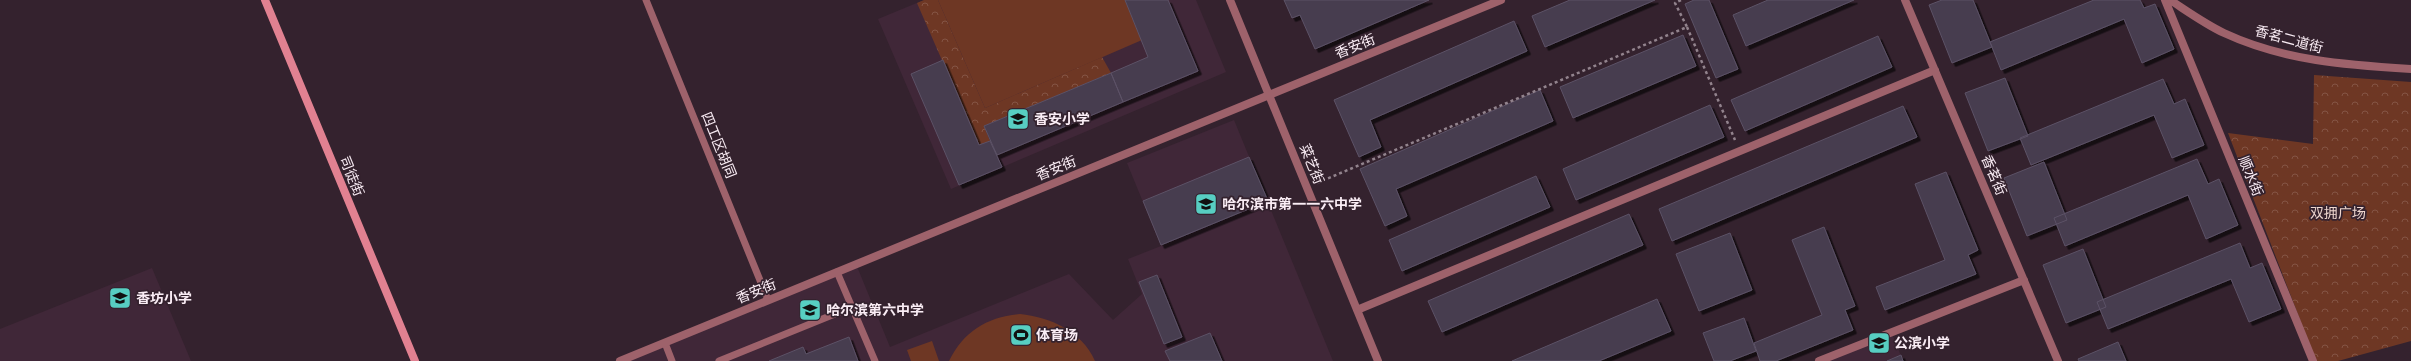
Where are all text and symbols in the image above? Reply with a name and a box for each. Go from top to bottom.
street label: 香茗二道街 [2253,22,2325,57]
street label: 香安街 [1333,31,1378,62]
school or university icon: 香安小学 [1005,106,1031,132]
street label: 四工区胡同 [698,110,740,181]
place label: 香安小学 [1034,111,1090,128]
street label: 菜艺街 [1296,142,1327,187]
street label: 香安街 [1034,153,1079,184]
street label: 香茗街 [1978,153,2010,198]
street label: 司徒街 [336,154,367,199]
street label: 顺水街 [2235,154,2266,199]
school or university icon: 哈尔滨市第一一六中学 [1193,191,1219,217]
place label: 哈尔滨市第一一六中学 [1222,196,1362,213]
park label: 双拥广场 [2310,205,2366,222]
street label: 香安街 [734,276,779,307]
school or university icon: 香坊小学 [107,285,133,311]
place label: 香坊小学 [136,290,192,307]
school or university icon: 哈尔滨第六中学 [797,297,823,323]
place label: 哈尔滨第六中学 [826,302,924,319]
sports icon: 体育场 [1008,322,1034,348]
place label: 体育场 [1036,327,1078,344]
school or university icon: 公滨小学 [1866,330,1892,356]
place label: 公滨小学 [1894,335,1950,352]

